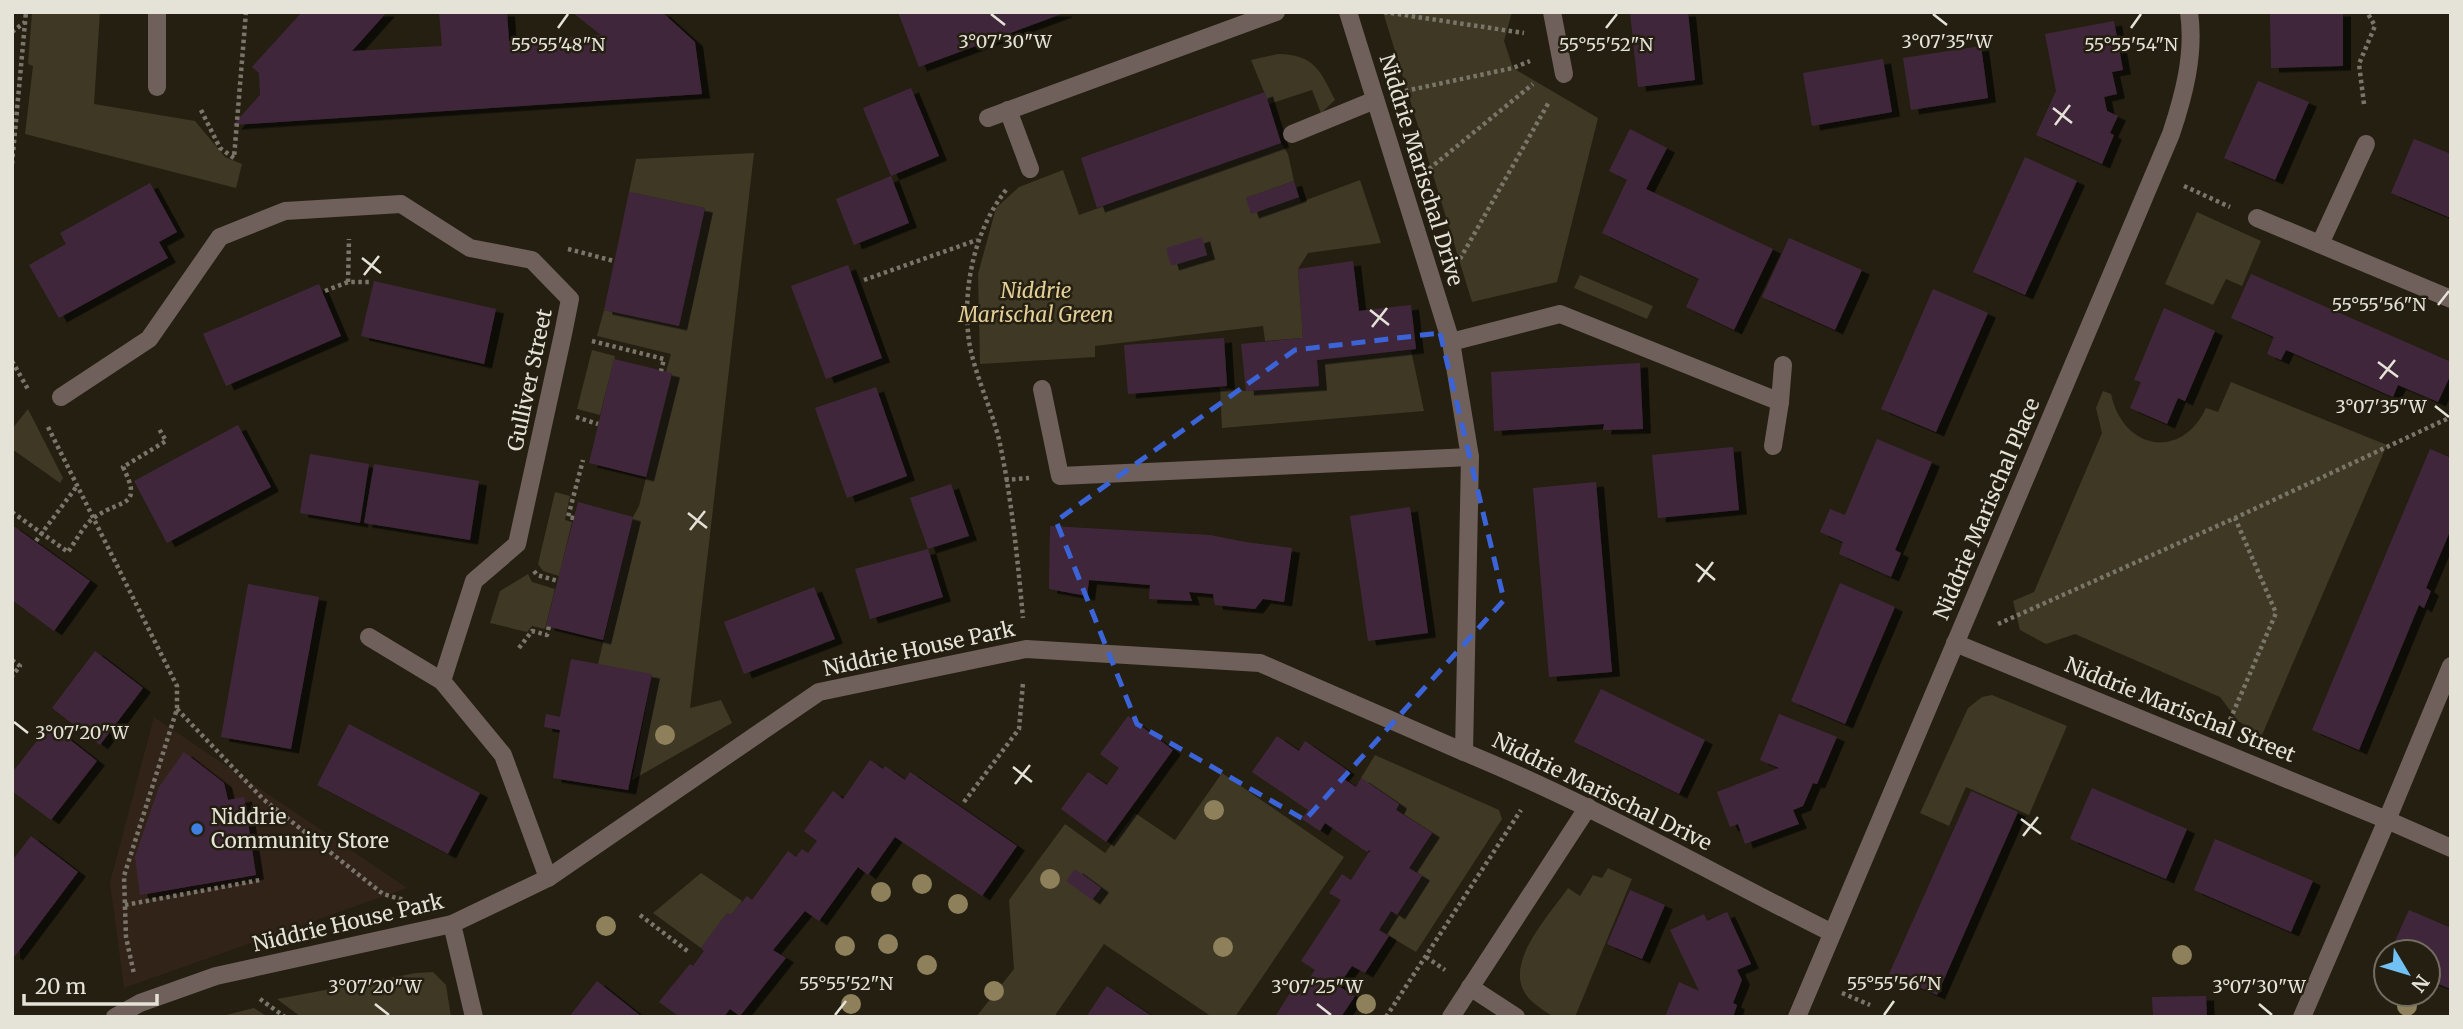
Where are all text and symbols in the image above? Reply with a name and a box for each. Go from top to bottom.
text: 3°07'30"W [958,30,1053,53]
text: 3°07'35"W [1902,30,1994,53]
text: 55°55'48"N [511,33,605,56]
text: 55°55'52"N [1559,33,1653,56]
text: 55°55'54"N [2084,33,2178,56]
street label: Niddrie Marischal Drive [1373,51,1470,289]
park label: Niddrie Marischal Green [957,277,1114,328]
text: 55°55'56"N [2332,293,2426,316]
street label: Gulliver Street [501,306,558,454]
street label: Niddrie Marischal Place [1927,394,2046,624]
text: 3°07'35"W [2336,395,2428,418]
street label: Niddrie House Park [821,615,1018,682]
street label: Niddrie Marischal Street [2061,651,2299,768]
text: 3°07'20"W [35,721,130,744]
street label: Niddrie Marischal Drive [1488,727,1716,856]
place label: Niddrie Community Store [211,803,389,854]
marker: Niddrie Community Store [189,821,205,837]
street label: Niddrie House Park [250,887,447,958]
north arrow [2372,938,2442,1008]
scale bar [24,962,158,1006]
text: N [2406,970,2434,997]
text: 55°55'52"N [799,972,893,995]
text: 55°55'56"N [1847,972,1941,995]
text: 20 m [35,973,87,1000]
text: 3°07'20"W [328,975,423,998]
text: 3°07'25"W [1271,975,1364,998]
text: 3°07'30"W [2212,975,2307,998]

